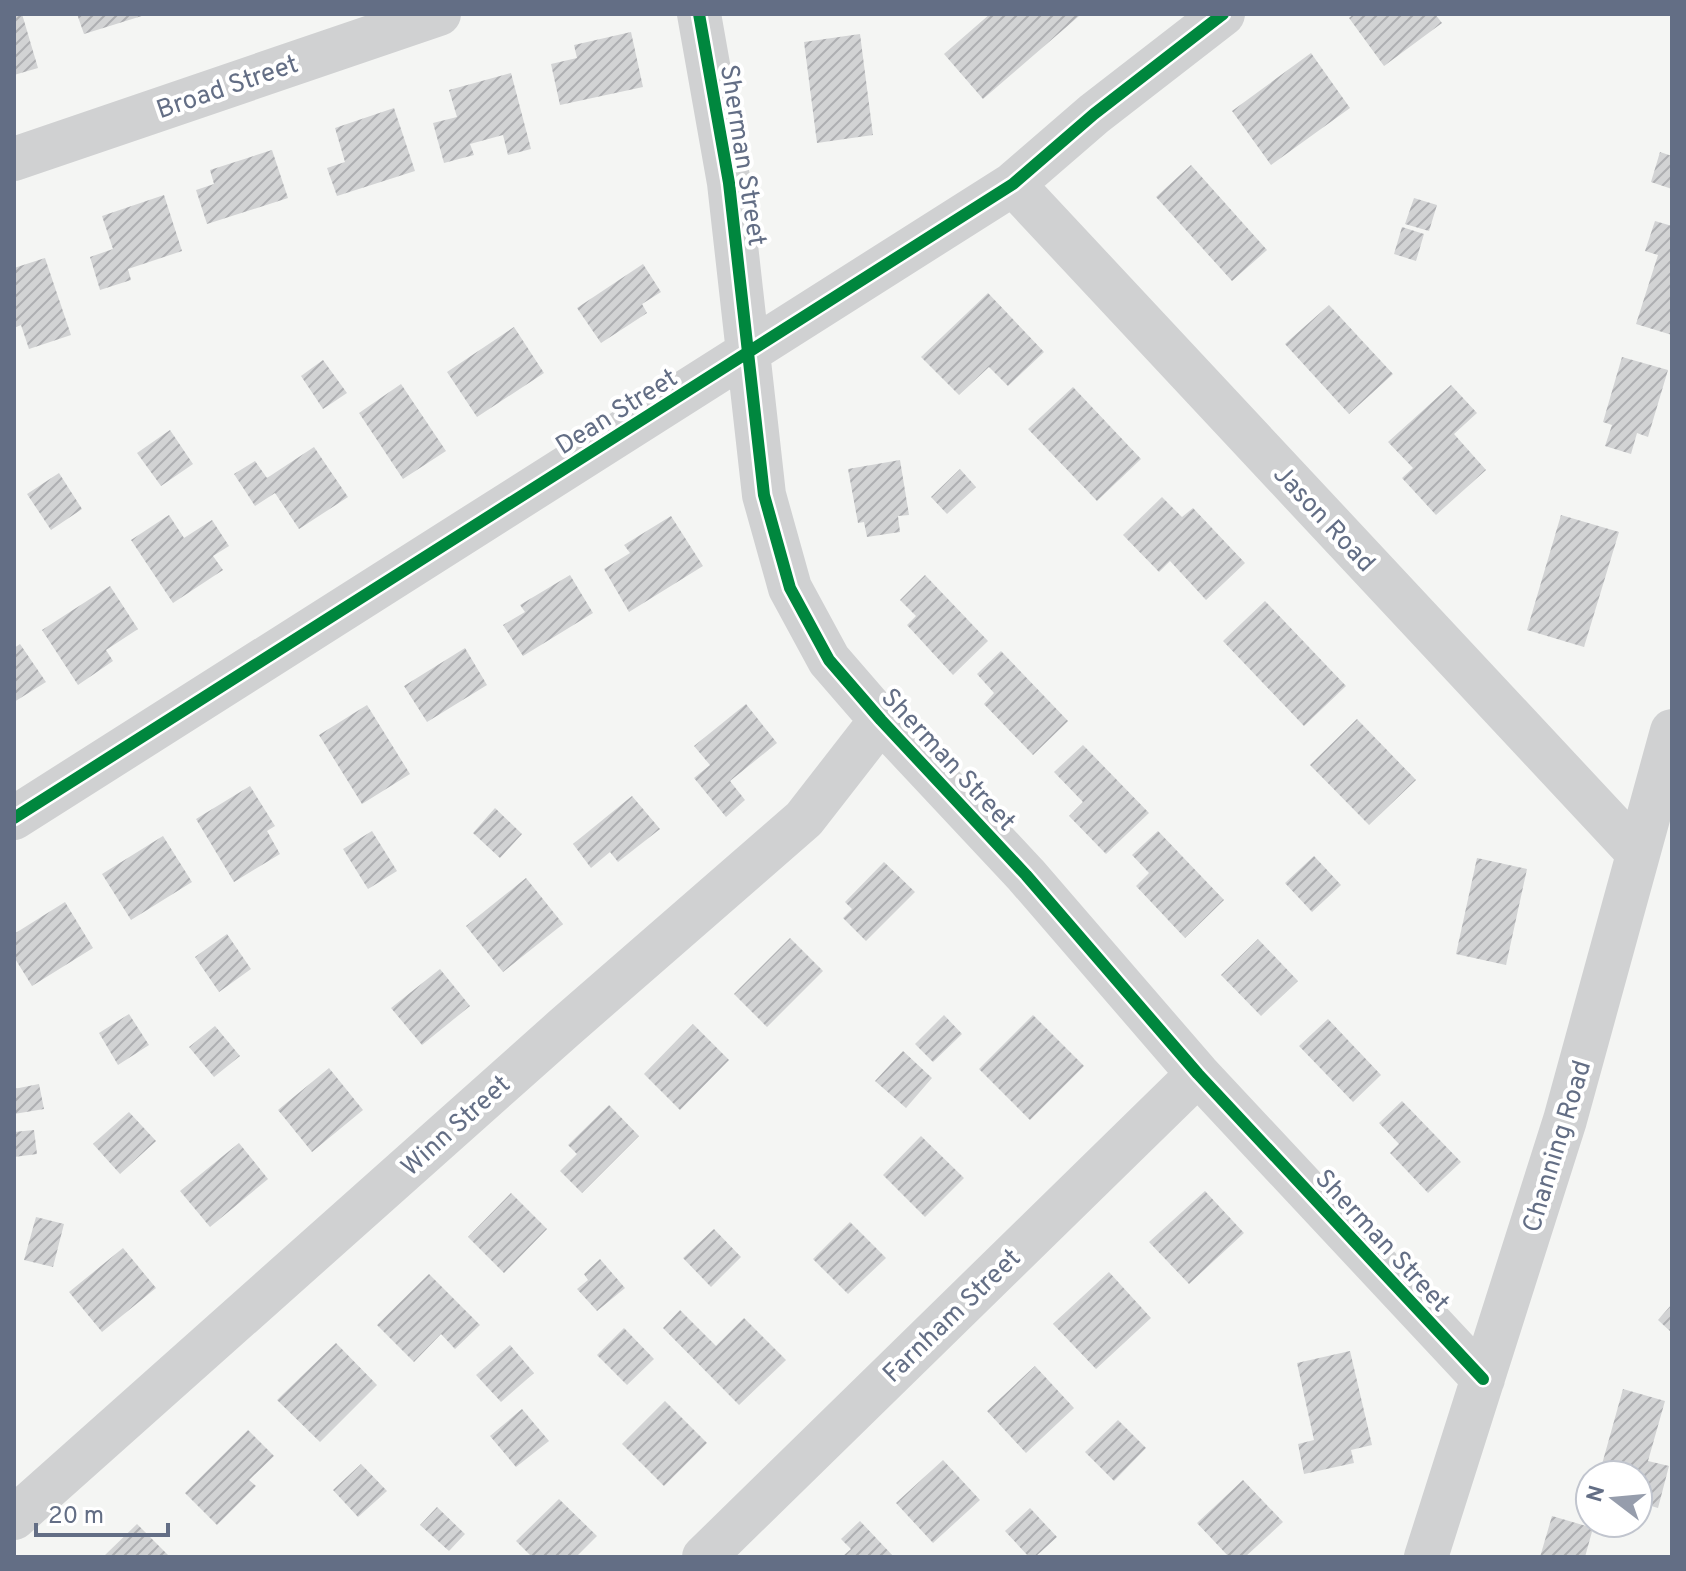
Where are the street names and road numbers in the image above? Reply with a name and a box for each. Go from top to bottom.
street label: Broad Street [153,49,303,128]
street label: Sherman Street [711,62,772,249]
street label: Dean Street [550,363,684,464]
street label: Jason Road [1265,459,1381,580]
street label: Sherman Street [873,682,1022,839]
street label: Channing Road [1517,1057,1600,1237]
street label: Winn Street [395,1069,518,1185]
street label: Sherman Street [1307,1163,1456,1320]
street label: Farnham Street [877,1243,1029,1391]

